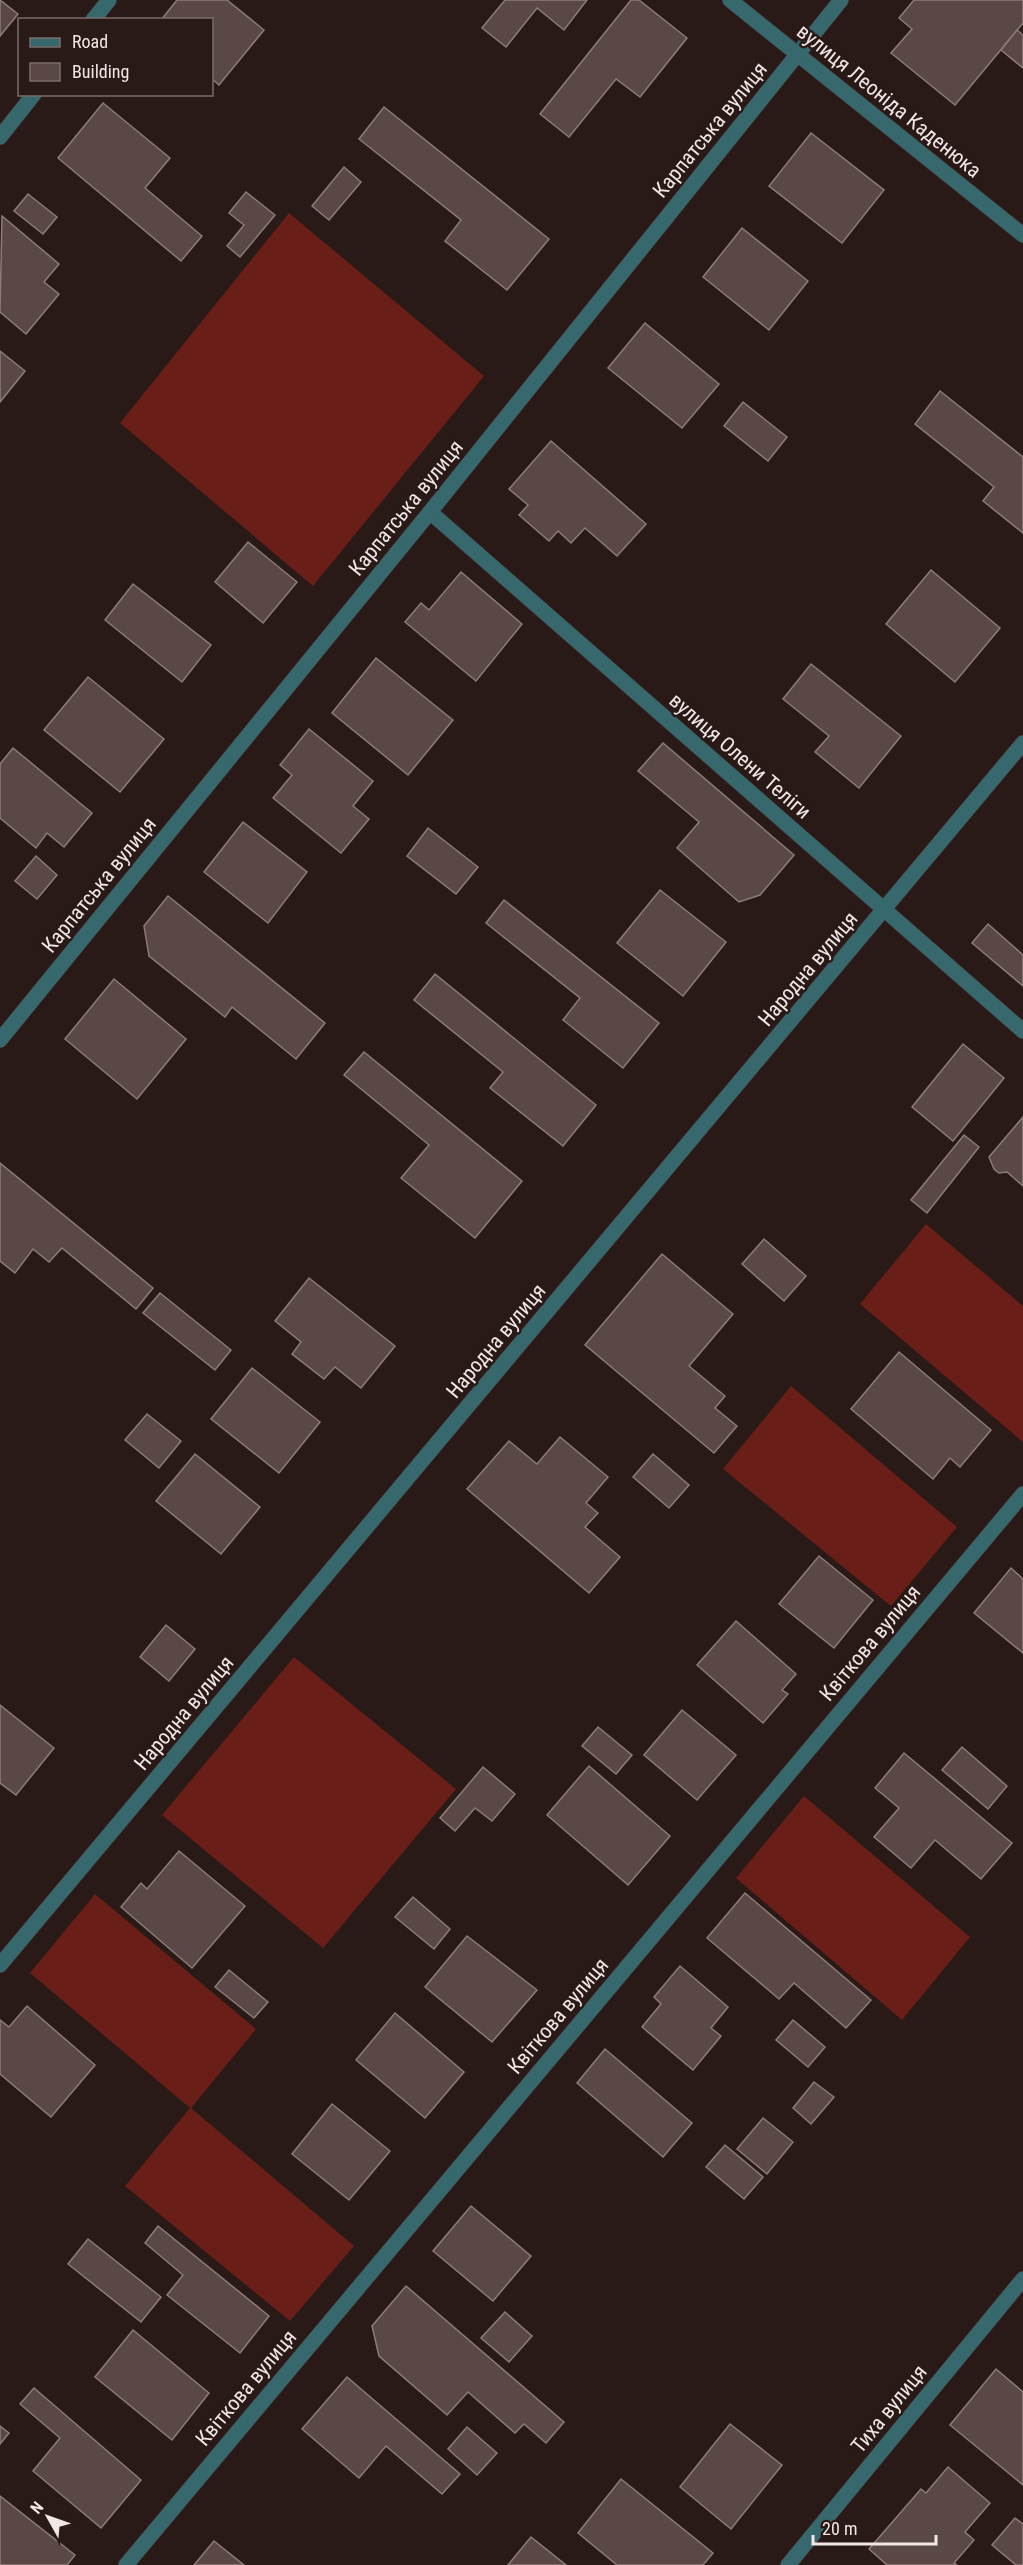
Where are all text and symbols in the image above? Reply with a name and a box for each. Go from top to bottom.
legend [18,18,213,96]
street label: вулиця Леоніда Каденюка [792,19,986,183]
text: Road [72,31,108,52]
street label: Карпатська вулиця [648,58,772,202]
text: Building [72,61,129,82]
street label: Карпатська вулиця [344,436,468,580]
street label: вулиця Олени Теліги [665,688,815,824]
street label: Карпатська вулиця [37,813,161,957]
street label: Народна вулиця [753,907,863,1031]
street label: Народна вулиця [441,1279,551,1403]
street label: Квіткова вулиця [815,1580,925,1706]
street label: Народна вулиця [129,1651,239,1775]
street label: Квіткова вулиця [503,1953,613,2079]
street label: Квіткова вулиця [191,2325,301,2451]
street label: Тиха вулиця [846,2360,932,2458]
north arrow [18,2487,78,2547]
text: N [26,2498,47,2518]
scale bar [813,2508,936,2546]
text: 20 m [822,2518,857,2539]

